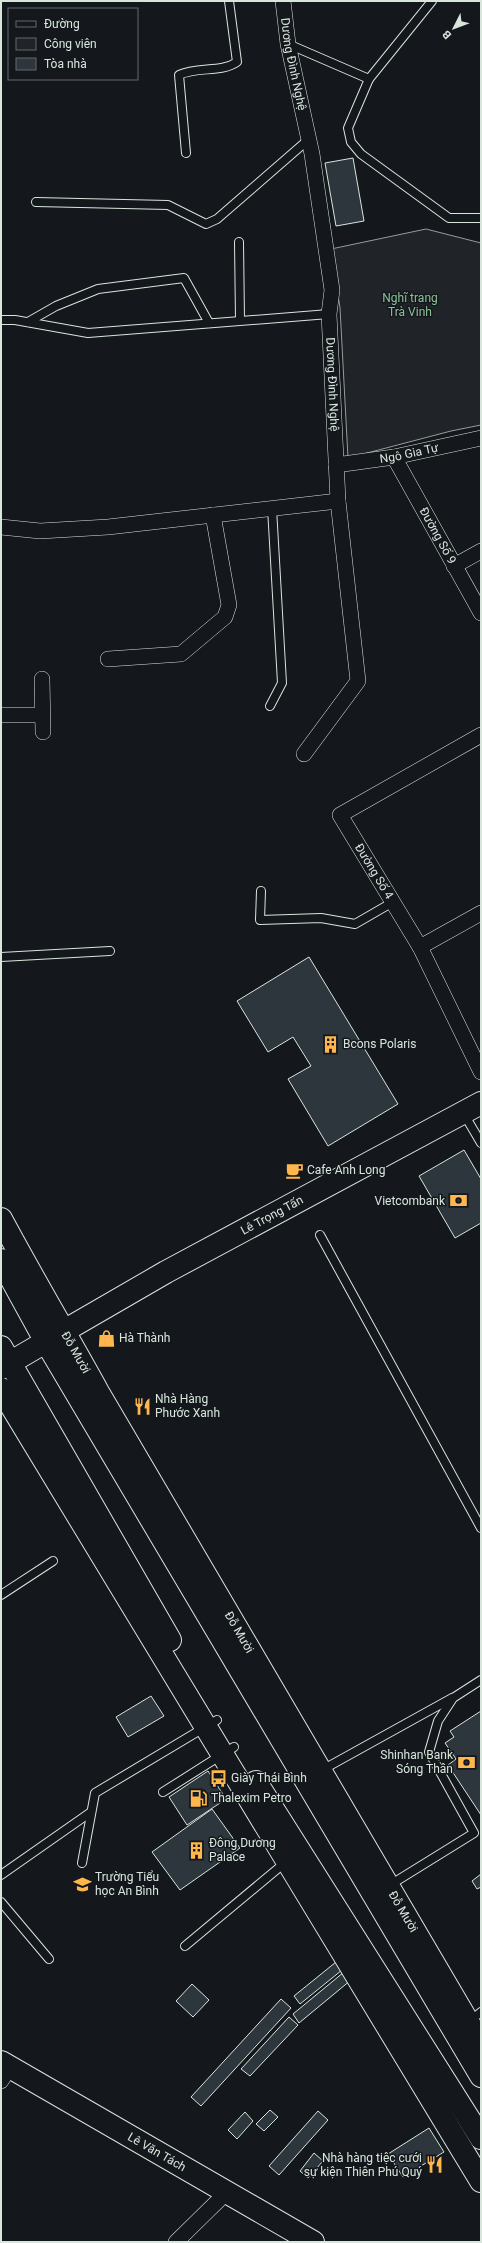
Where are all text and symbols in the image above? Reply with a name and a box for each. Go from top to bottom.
legend [8,8,138,80]
north arrow [434,8,474,48]
text: Đường [44,17,80,31]
street label: Dương Đình Nghệ [278,17,309,112]
text: B [440,27,454,41]
text: Công viên [44,37,97,51]
text: Tòa nhà [44,57,87,71]
park label: Nghĩ trang Trà Vinh [382,291,438,319]
street label: Dương Đình Nghệ [323,337,342,432]
street label: Ngô Gia Tự [379,440,440,466]
street label: Đường Số 9 [417,505,459,566]
street label: Đường Số 4 [352,841,396,902]
building icon: Bcons Polaris [320,1034,340,1054]
place label: Bcons Polaris [343,1037,416,1051]
cafe icon: Cafe Anh Long [284,1160,304,1180]
place label: Cafe Anh Long [307,1163,385,1177]
bank icon: Vietcombank [448,1191,468,1211]
street label: Lê Trọng Tấn [238,1193,306,1238]
place label: Vietcombank [375,1194,446,1208]
shop icon: Hà Thành [96,1328,116,1348]
street label: Đỗ Mười [58,1329,93,1376]
place label: Hà Thành [119,1331,170,1345]
place label: Nhà Hàng Phước Xanh [155,1392,220,1420]
restaurant icon: Nhà Hàng Phước Xanh [132,1396,152,1416]
street label: Đỗ Mười [222,1609,257,1656]
place label: Shinhan Bank Sóng Thần [380,1748,454,1776]
bank icon: Shinhan Bank Sóng Thần [456,1752,476,1772]
bus stop icon: Giày Thái Bình [208,1768,228,1788]
place label: Giày Thái Bình [231,1771,307,1785]
fuel station icon: Thalexim Petro [188,1788,208,1808]
place label: Thalexim Petro [211,1791,292,1805]
place label: Đông Dương Palace [209,1836,276,1864]
building icon: Đông Dương Palace [186,1840,206,1860]
place label: Trường Tiểu học An Bình [95,1870,159,1898]
school or university icon: Trường Tiểu học An Bình [72,1874,92,1894]
street label: Đỗ Mười [386,1888,421,1935]
street label: Lê Văn Tách [125,2130,189,2174]
place label: Nhà hàng tiệc cưới sự kiện Thiên Phú Quý [304,2151,422,2179]
restaurant icon: Nhà hàng tiệc cưới sự kiện Thiên Phú Quý [425,2155,445,2175]

